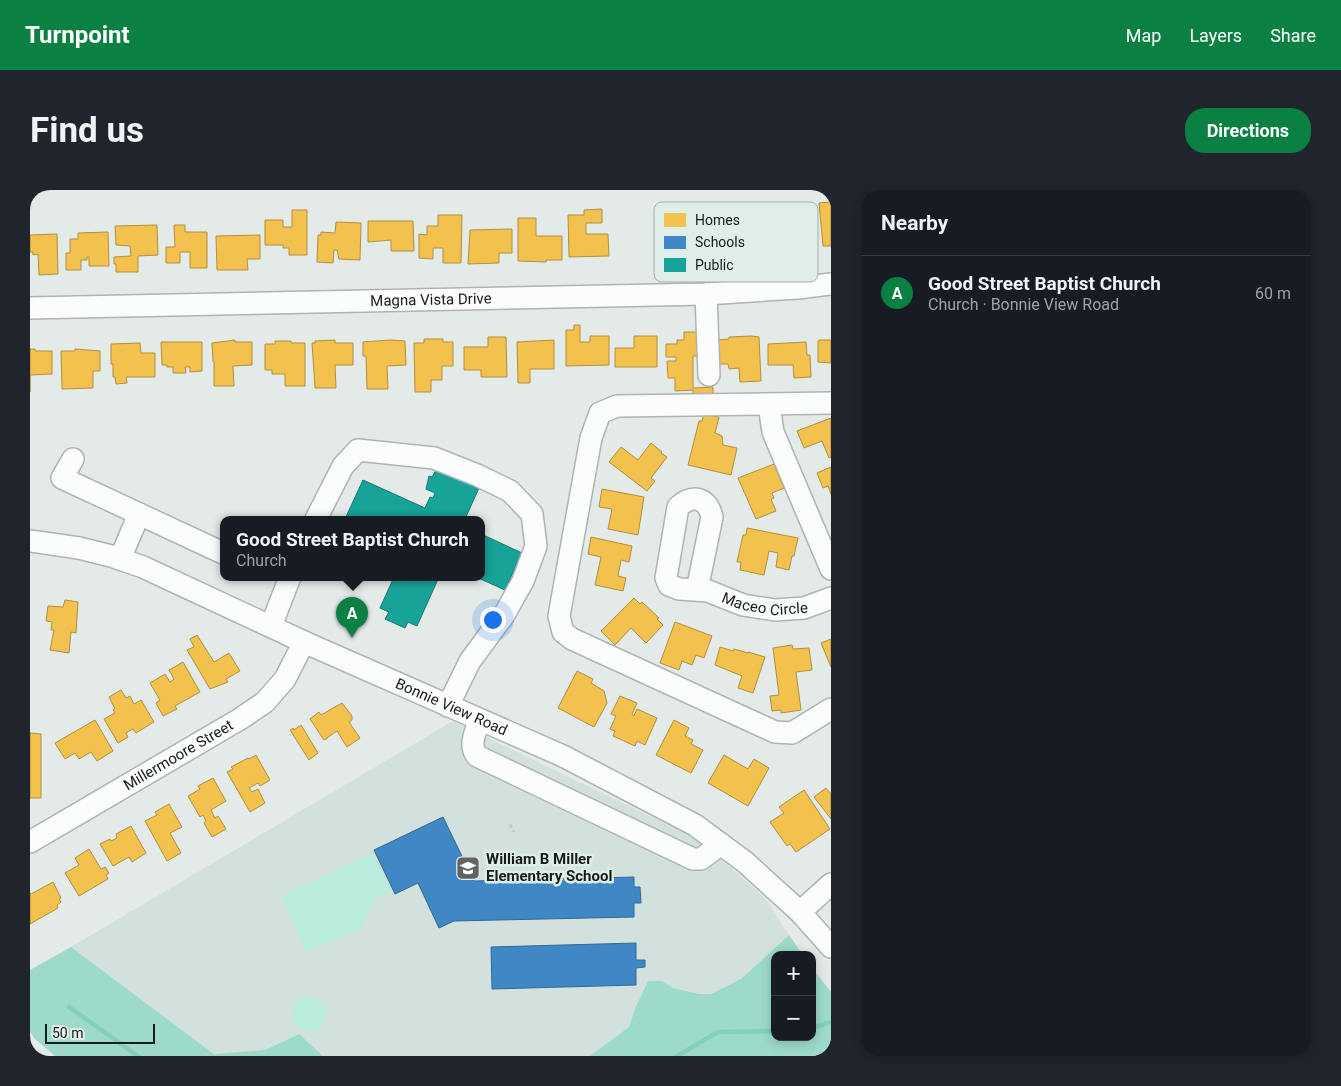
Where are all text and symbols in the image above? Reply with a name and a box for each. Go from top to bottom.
text: Turnpoint [25,21,130,49]
text: Map [1126,25,1161,46]
text: Layers [1189,25,1242,46]
text: Share [1270,25,1316,46]
button: Directions [1185,108,1311,153]
text: Find us [30,110,144,151]
legend [654,202,818,282]
text: Nearby [881,211,948,235]
text: Homes [695,212,740,228]
text: Schools [695,234,745,250]
text: Public [695,257,734,273]
text: Good Street Baptist Church [928,272,1161,295]
text: A [892,284,902,303]
text: 60 m [1255,284,1291,303]
street label: Magna Vista Drive [370,289,492,310]
text: Church · Bonnie View Road [928,295,1119,314]
popup [220,516,485,581]
text: Good Street Baptist Church [236,528,469,551]
text: Church [236,551,287,570]
street label: Maceo Circle [719,588,808,620]
pin: A [336,597,368,638]
your location [480,607,506,633]
street label: Bonnie View Road [393,674,510,739]
street label: Millermoore Street [120,716,236,794]
place label: William B Miller Elementary School [486,850,612,885]
school or university icon: William B Miller Elementary School [455,855,481,881]
map controls [771,951,816,1041]
button: + [771,951,816,996]
button: − [771,996,816,1041]
scale bar [45,1021,155,1044]
text: 50 m [52,1025,84,1041]

